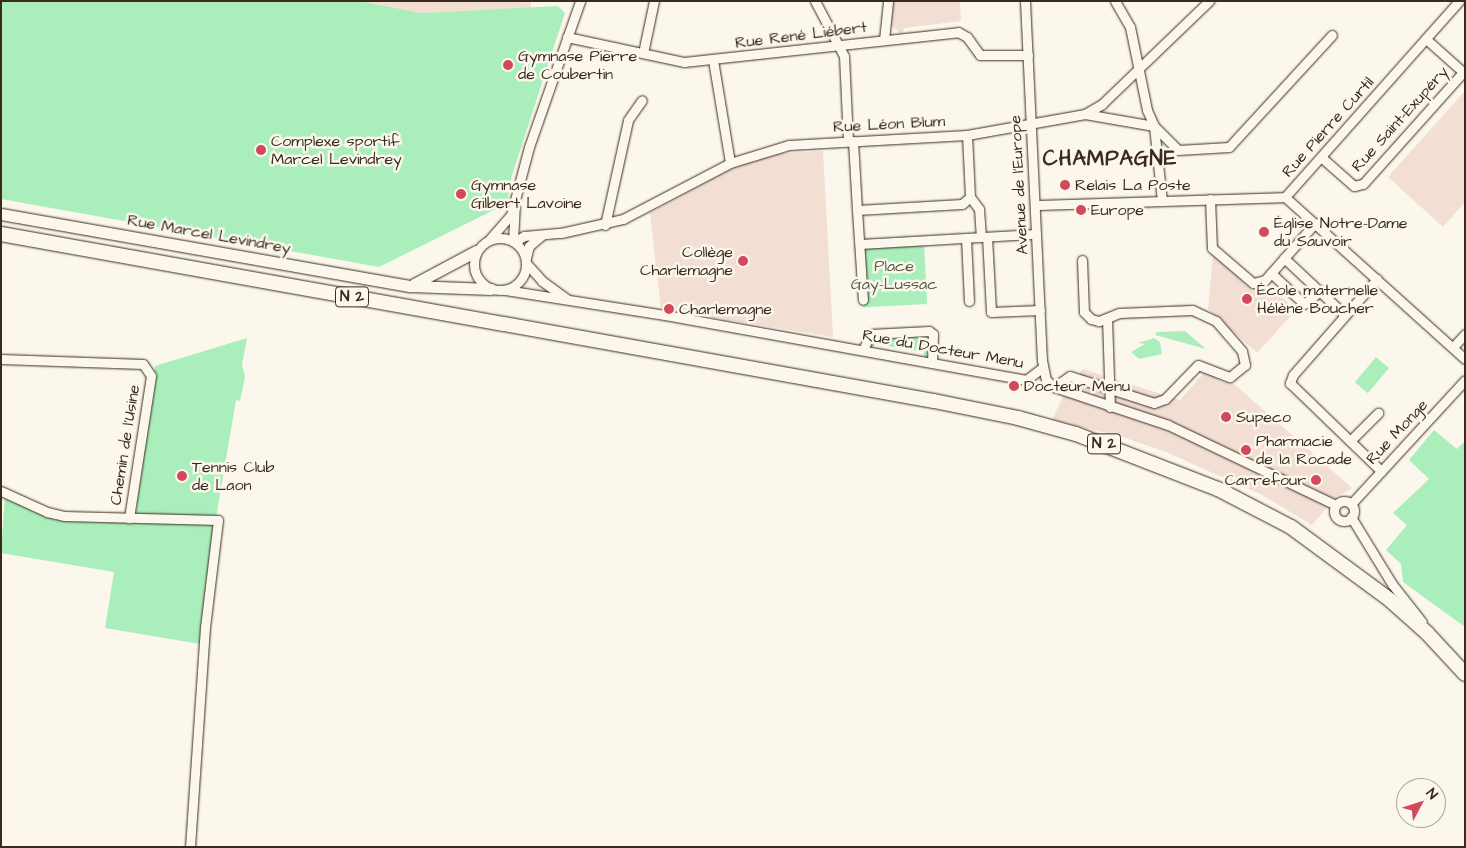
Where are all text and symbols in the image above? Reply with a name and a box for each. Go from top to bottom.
street label: Rue René Liébert [734,17,868,53]
place label: Gymnase Pierre de Coubertin [518,46,637,84]
marker: Gymnase Pierre de Coubertin [502,59,514,71]
street label: Rue Saint-Exupéry [1348,62,1452,176]
street label: Rue Pierre Curtil [1278,73,1378,181]
street label: Rue Léon Blum [832,111,946,137]
street label: Avenue de l'Europe [1006,115,1032,255]
place label: Complexe sportif Marcel Levindrey [271,131,402,169]
marker: Complexe sportif Marcel Levindrey [255,144,267,156]
district label: CHAMPAGNE [1042,146,1178,172]
place label: Gymnase Gilbert Lavoine [471,175,582,213]
place label: Relais La Poste [1075,175,1191,195]
marker: Relais La Poste [1059,179,1071,191]
marker: Gymnase Gilbert Lavoine [455,188,467,200]
place label: Europe [1091,200,1144,220]
marker: Europe [1075,204,1087,216]
street label: Rue Marcel Levindrey [126,210,292,258]
place label: Église Notre-Dame du Sauvoir [1274,213,1407,251]
marker: Église Notre-Dame du Sauvoir [1258,226,1270,238]
place label: Collège Charlemagne [640,242,733,280]
marker: Collège Charlemagne [737,255,749,267]
park label: Place Gay-Lussac [851,256,937,294]
place label: École maternelle Hélène Boucher [1257,280,1378,318]
road number: N 2 [334,284,370,310]
marker: École maternelle Hélène Boucher [1241,293,1253,305]
place label: Charlemagne [679,299,772,319]
marker: Charlemagne [663,303,675,315]
street label: Rue du Docteur Menu [861,325,1025,373]
place label: Docteur Menu [1024,376,1130,396]
marker: Docteur Menu [1008,380,1020,392]
street label: Chemin de l'Usine [106,383,144,507]
street label: Rue Monge [1362,396,1432,468]
place label: Supeco [1236,407,1291,427]
marker: Supeco [1220,411,1232,423]
place label: Pharmacie de la Rocade [1256,431,1352,469]
road number: N 2 [1086,432,1122,456]
marker: Pharmacie de la Rocade [1240,444,1252,456]
place label: Tennis Club de Laon [192,457,274,495]
marker: Tennis Club de Laon [176,470,188,482]
place label: Carrefour [1225,470,1306,490]
marker: Carrefour [1310,474,1322,486]
north arrow [1396,778,1446,828]
text: N [1421,784,1442,804]

